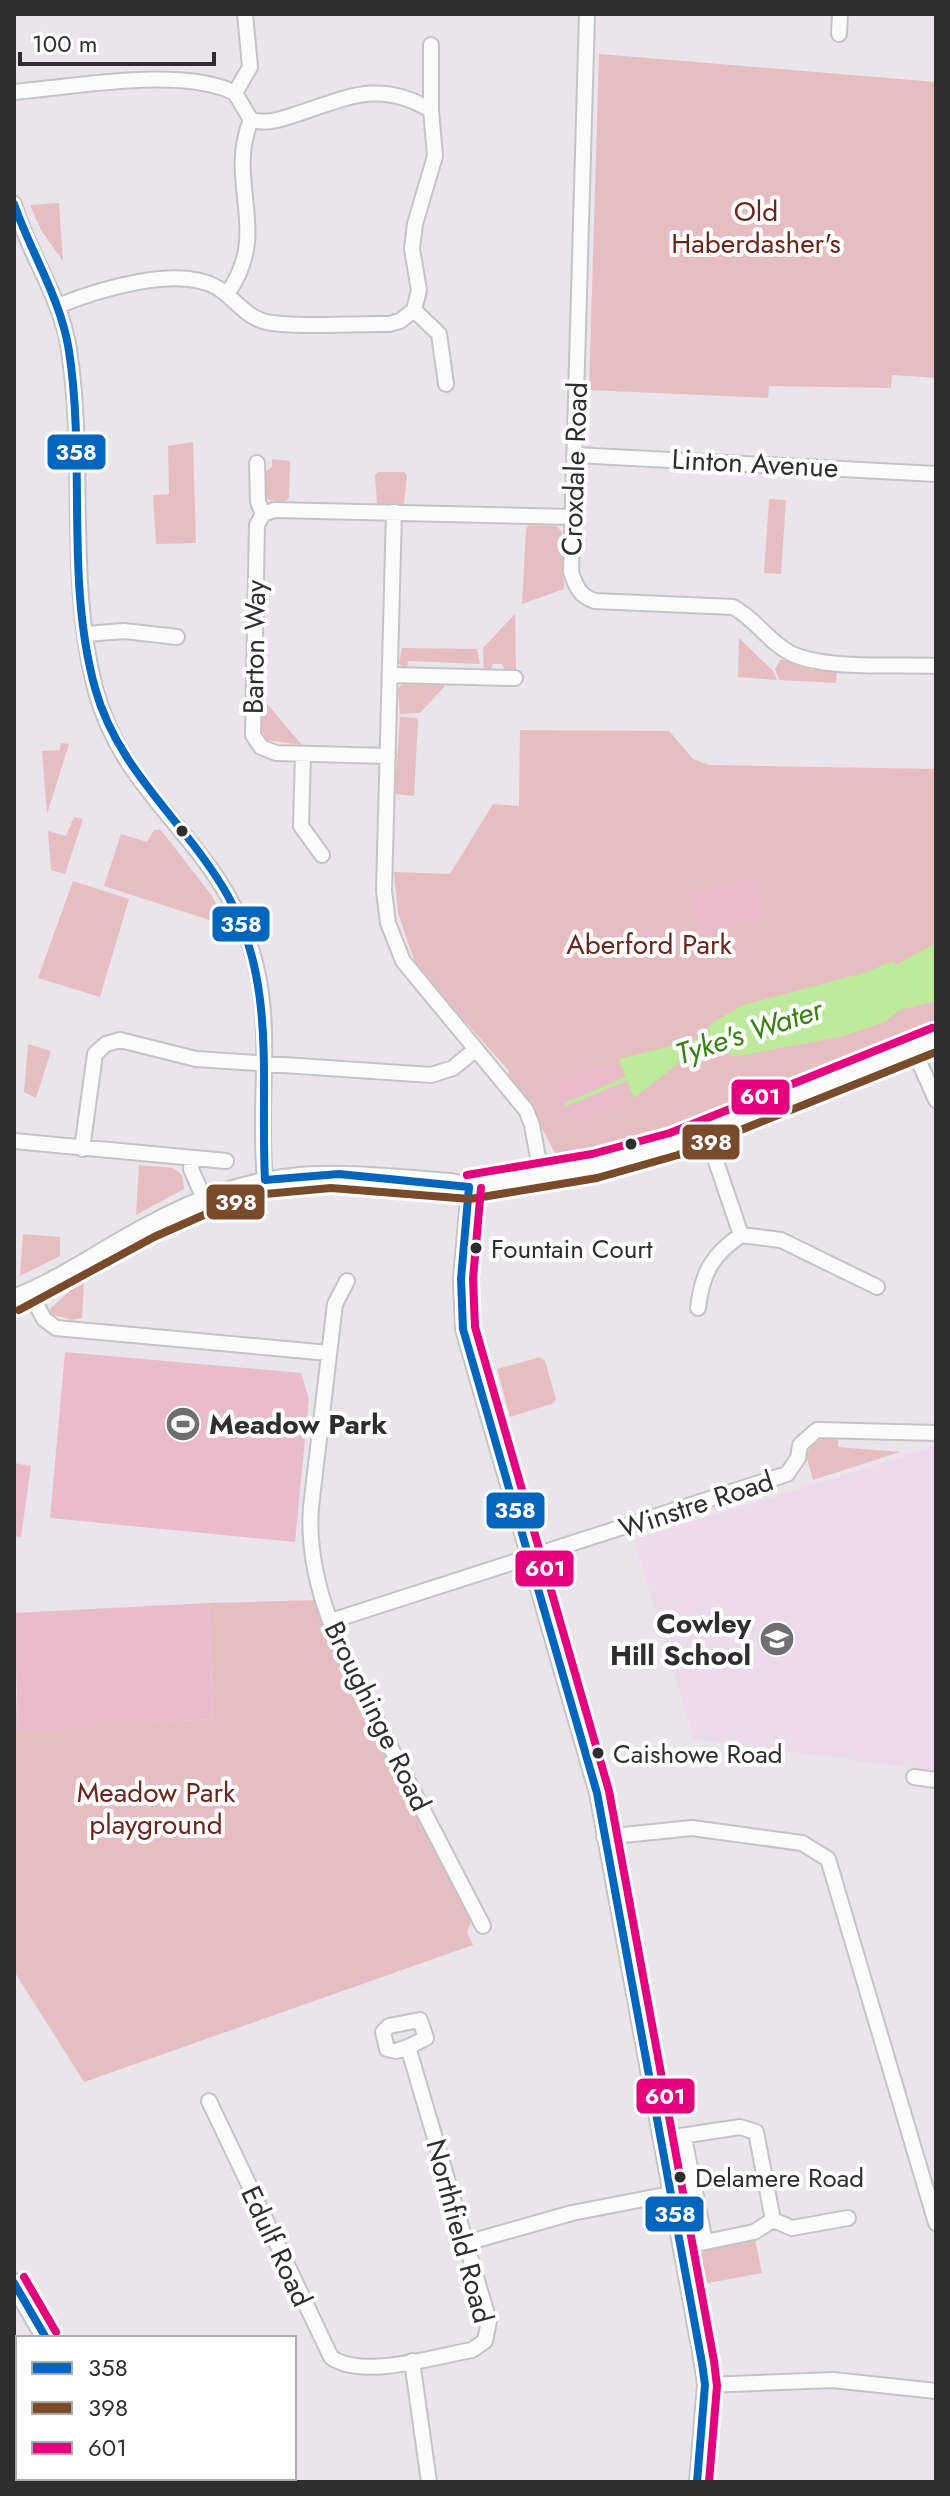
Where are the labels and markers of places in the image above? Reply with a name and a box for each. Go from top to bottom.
unlabelled marker [174,823,190,839]
unlabelled marker [623,1136,639,1152]
place label: Fountain Court [491,1230,653,1268]
marker: Fountain Court [468,1240,484,1256]
place label: Meadow Park [209,1404,388,1445]
sports icon: Meadow Park [164,1405,202,1443]
place label: Cowley Hill School [610,1603,751,1676]
school or university icon: Cowley Hill School [758,1620,796,1658]
place label: Caishowe Road [613,1735,783,1773]
marker: Caishowe Road [590,1745,606,1761]
place label: Delamere Road [695,2159,864,2197]
marker: Delamere Road [672,2169,688,2185]

